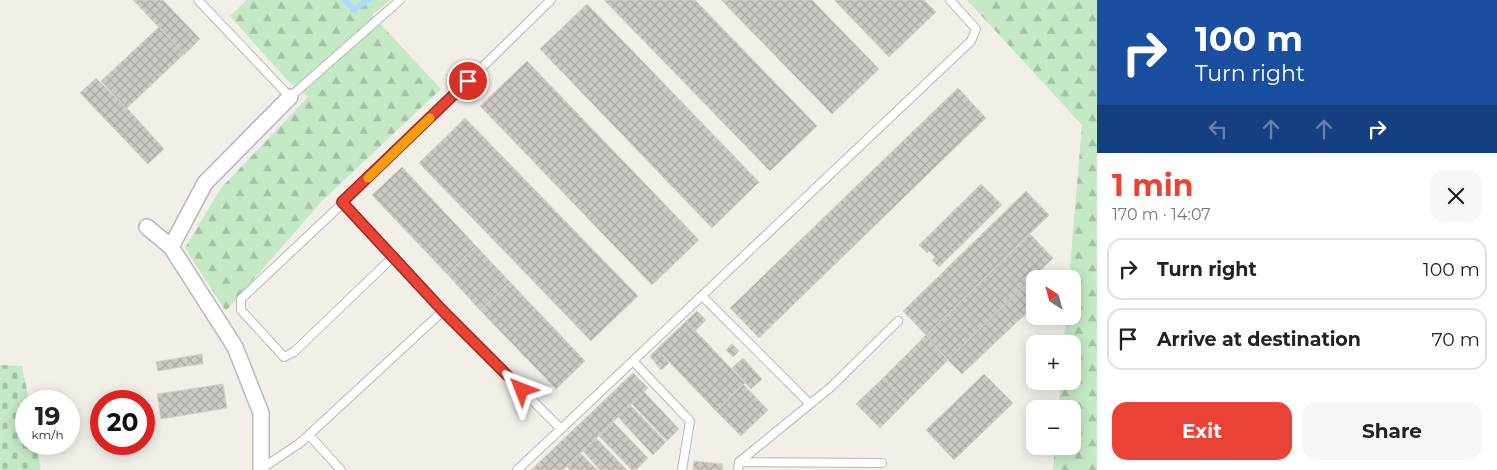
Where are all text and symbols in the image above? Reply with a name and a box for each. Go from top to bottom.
text: 100 m [1195,17,1303,60]
icon: right [1112,20,1177,85]
pin [447,60,489,102]
text: Turn right [1195,60,1305,87]
icon: arrive [454,67,482,95]
icon: left [1204,115,1232,143]
icon: ahead [1257,115,1285,143]
icon: ahead [1310,115,1338,143]
icon: right [1363,115,1391,143]
text: 1 min [1112,167,1193,204]
button: close [1430,170,1482,222]
text: 170 m · 14:07 [1112,205,1211,224]
icon: right [1114,255,1142,283]
text: Turn right [1157,258,1257,281]
text: 100 m [1423,258,1480,281]
north arrow [1026,270,1081,325]
map controls [1026,270,1081,455]
icon: arrive [1114,325,1142,353]
text: Arrive at destination [1157,328,1361,351]
text: 70 m [1431,328,1480,351]
button: + [1026,335,1081,390]
position arrow [495,363,547,415]
speed limit sign: 20 [90,390,155,455]
button: − [1026,400,1081,455]
text: 19 [35,401,60,431]
button: Exit [1112,402,1292,460]
button: Share [1302,402,1482,460]
text: km/h [31,427,64,442]

